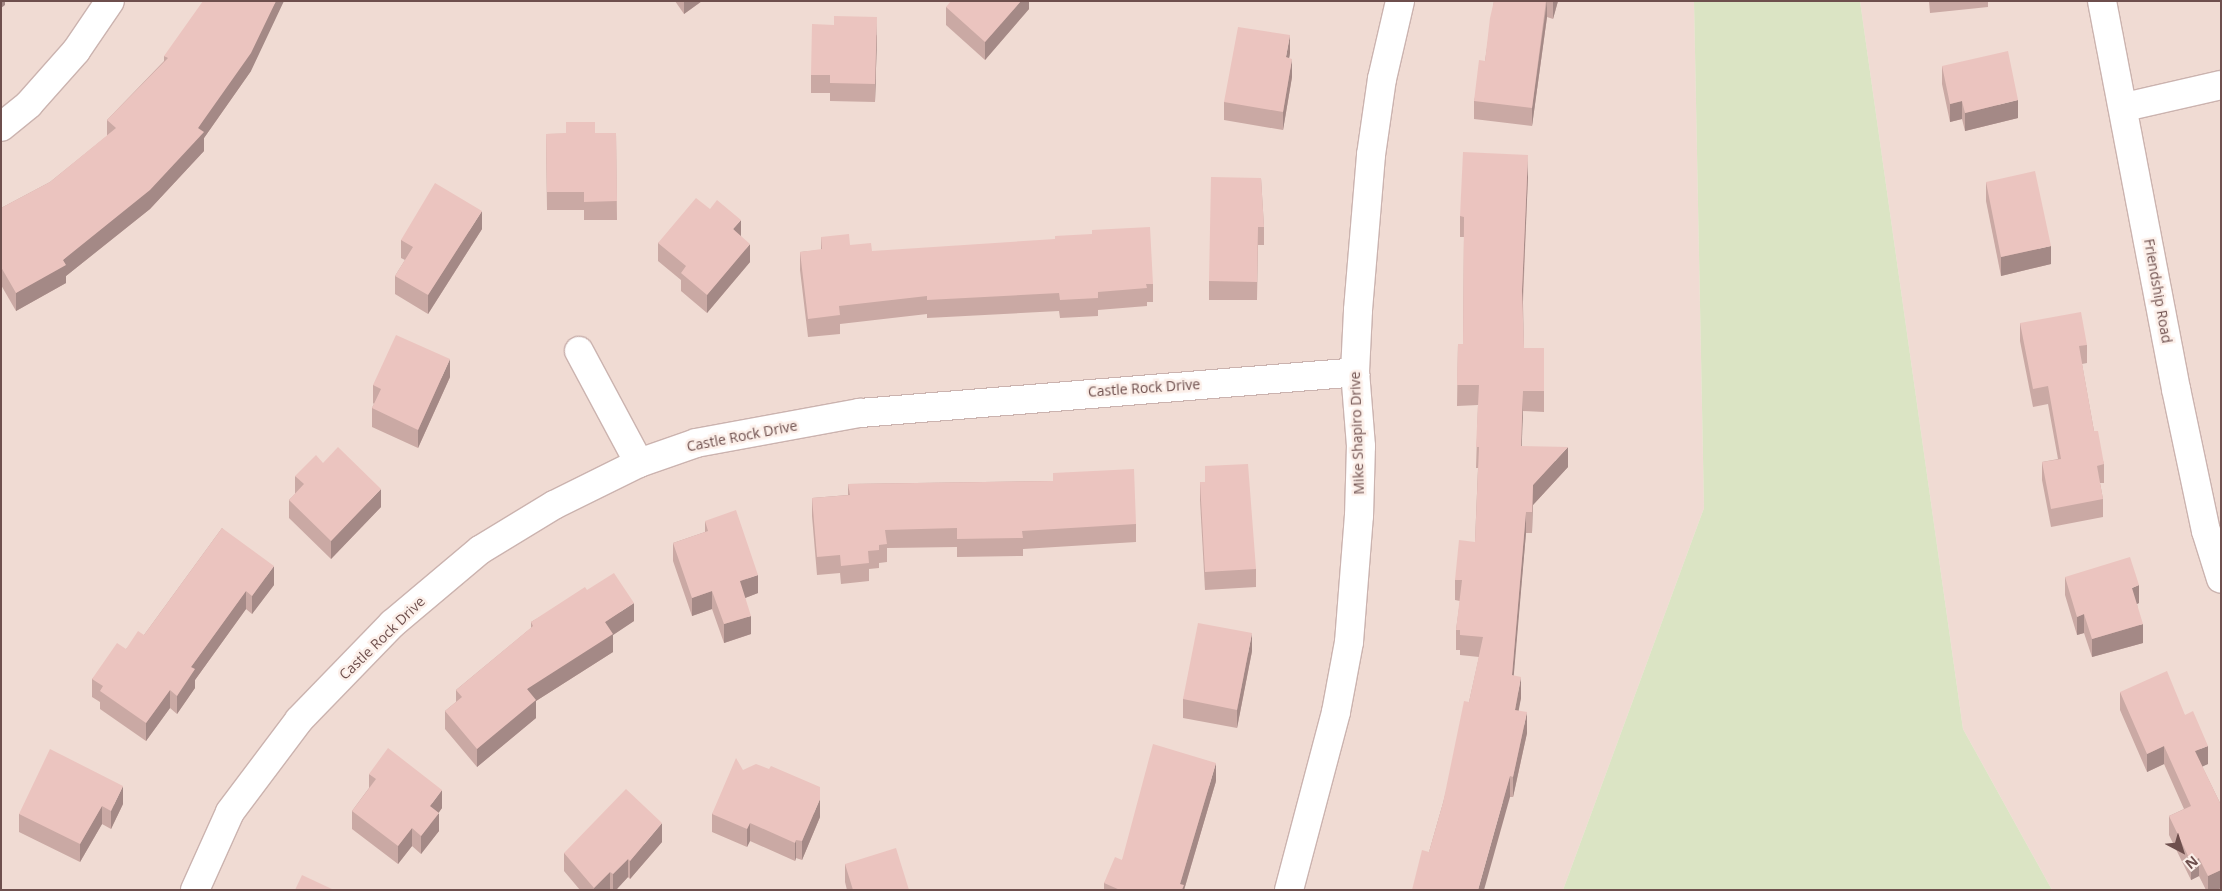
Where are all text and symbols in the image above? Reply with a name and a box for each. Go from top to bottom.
street label: Friendship Road [2141,237,2175,345]
street label: Mike Shapiro Drive [1346,371,1368,495]
street label: Castle Rock Drive [1087,376,1201,400]
street label: Castle Rock Drive [685,417,799,455]
street label: Castle Rock Drive [336,593,428,683]
north arrow [2157,826,2207,876]
text: N [2181,852,2202,874]

